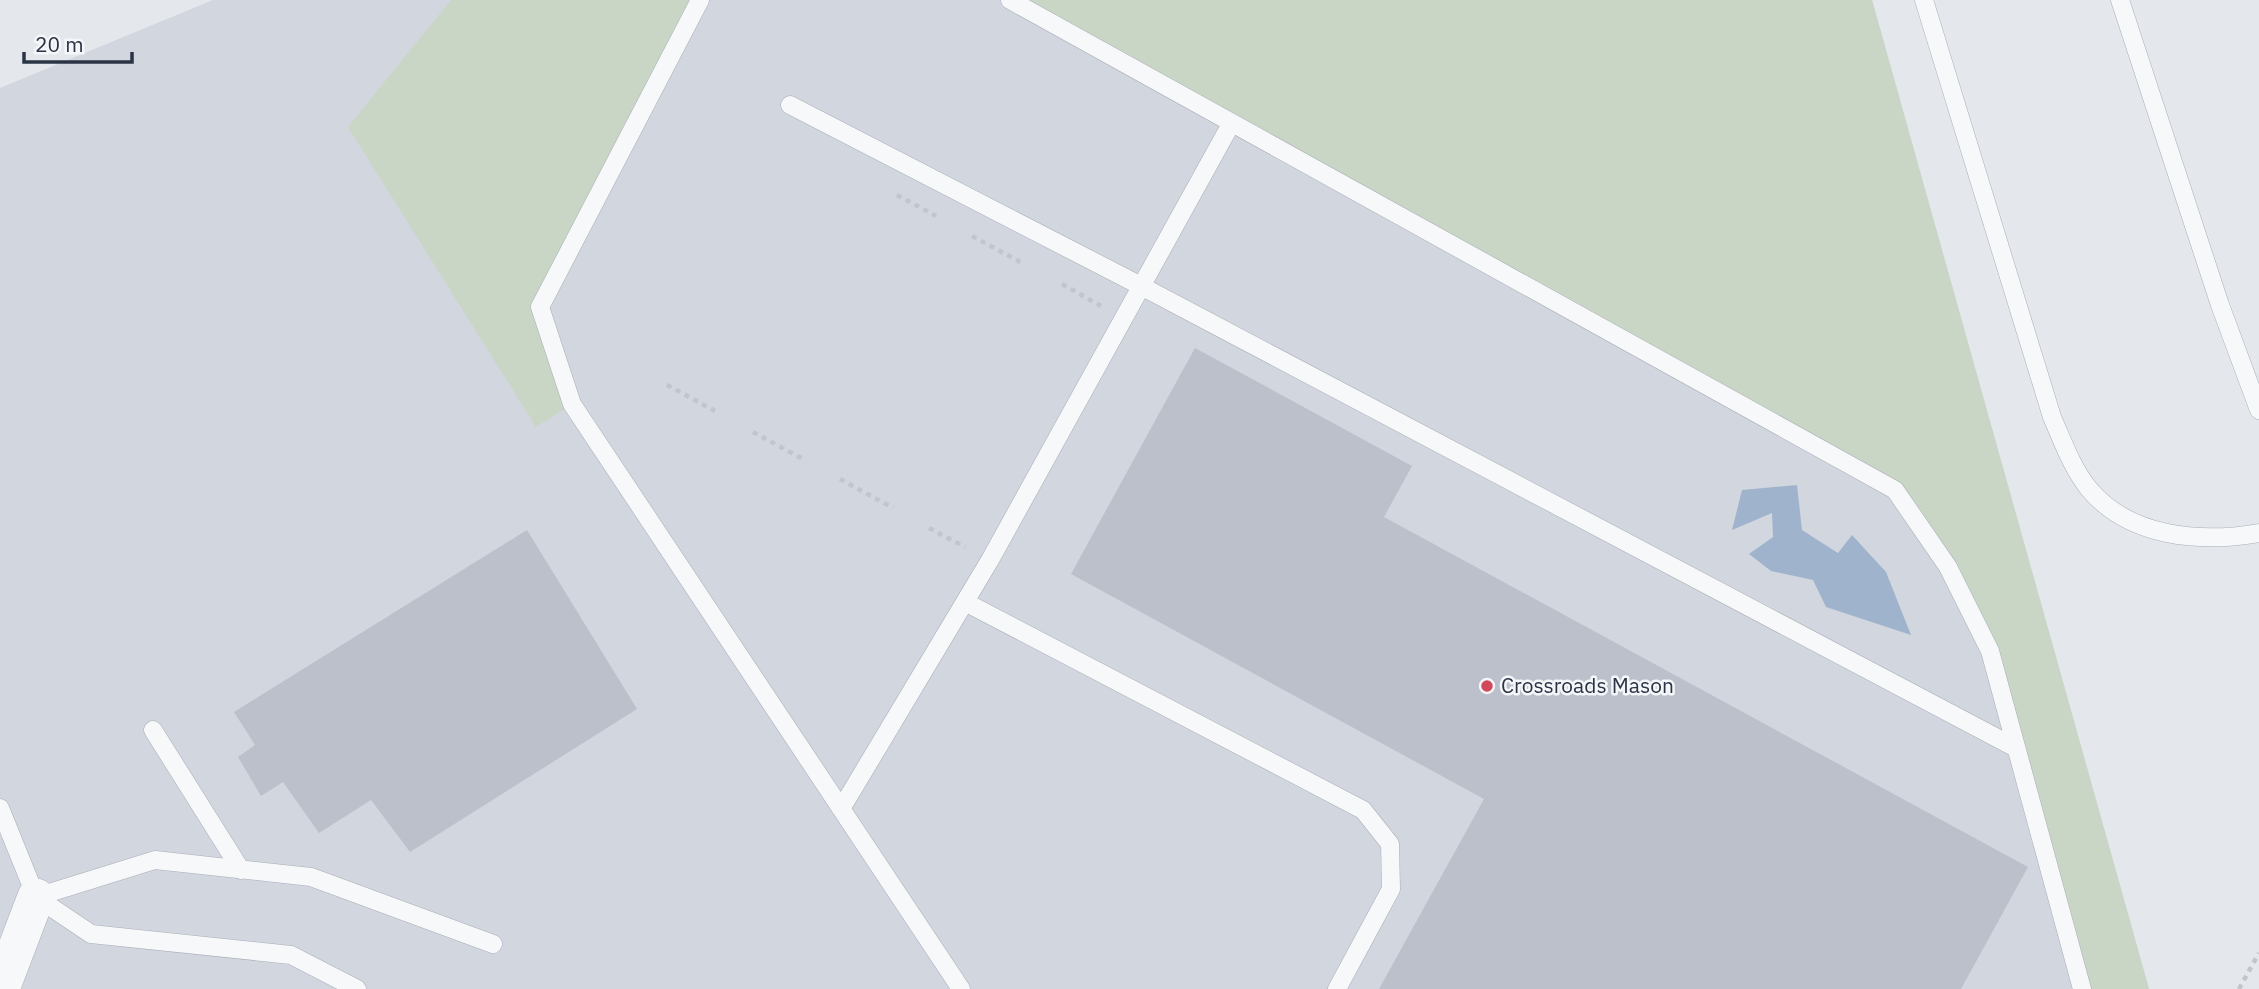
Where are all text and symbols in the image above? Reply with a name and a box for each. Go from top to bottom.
scale bar [24,21,133,65]
text: 20 m [35,30,84,58]
place label: Crossroads Mason [1501,671,1674,699]
marker: Crossroads Mason [1479,678,1495,694]

